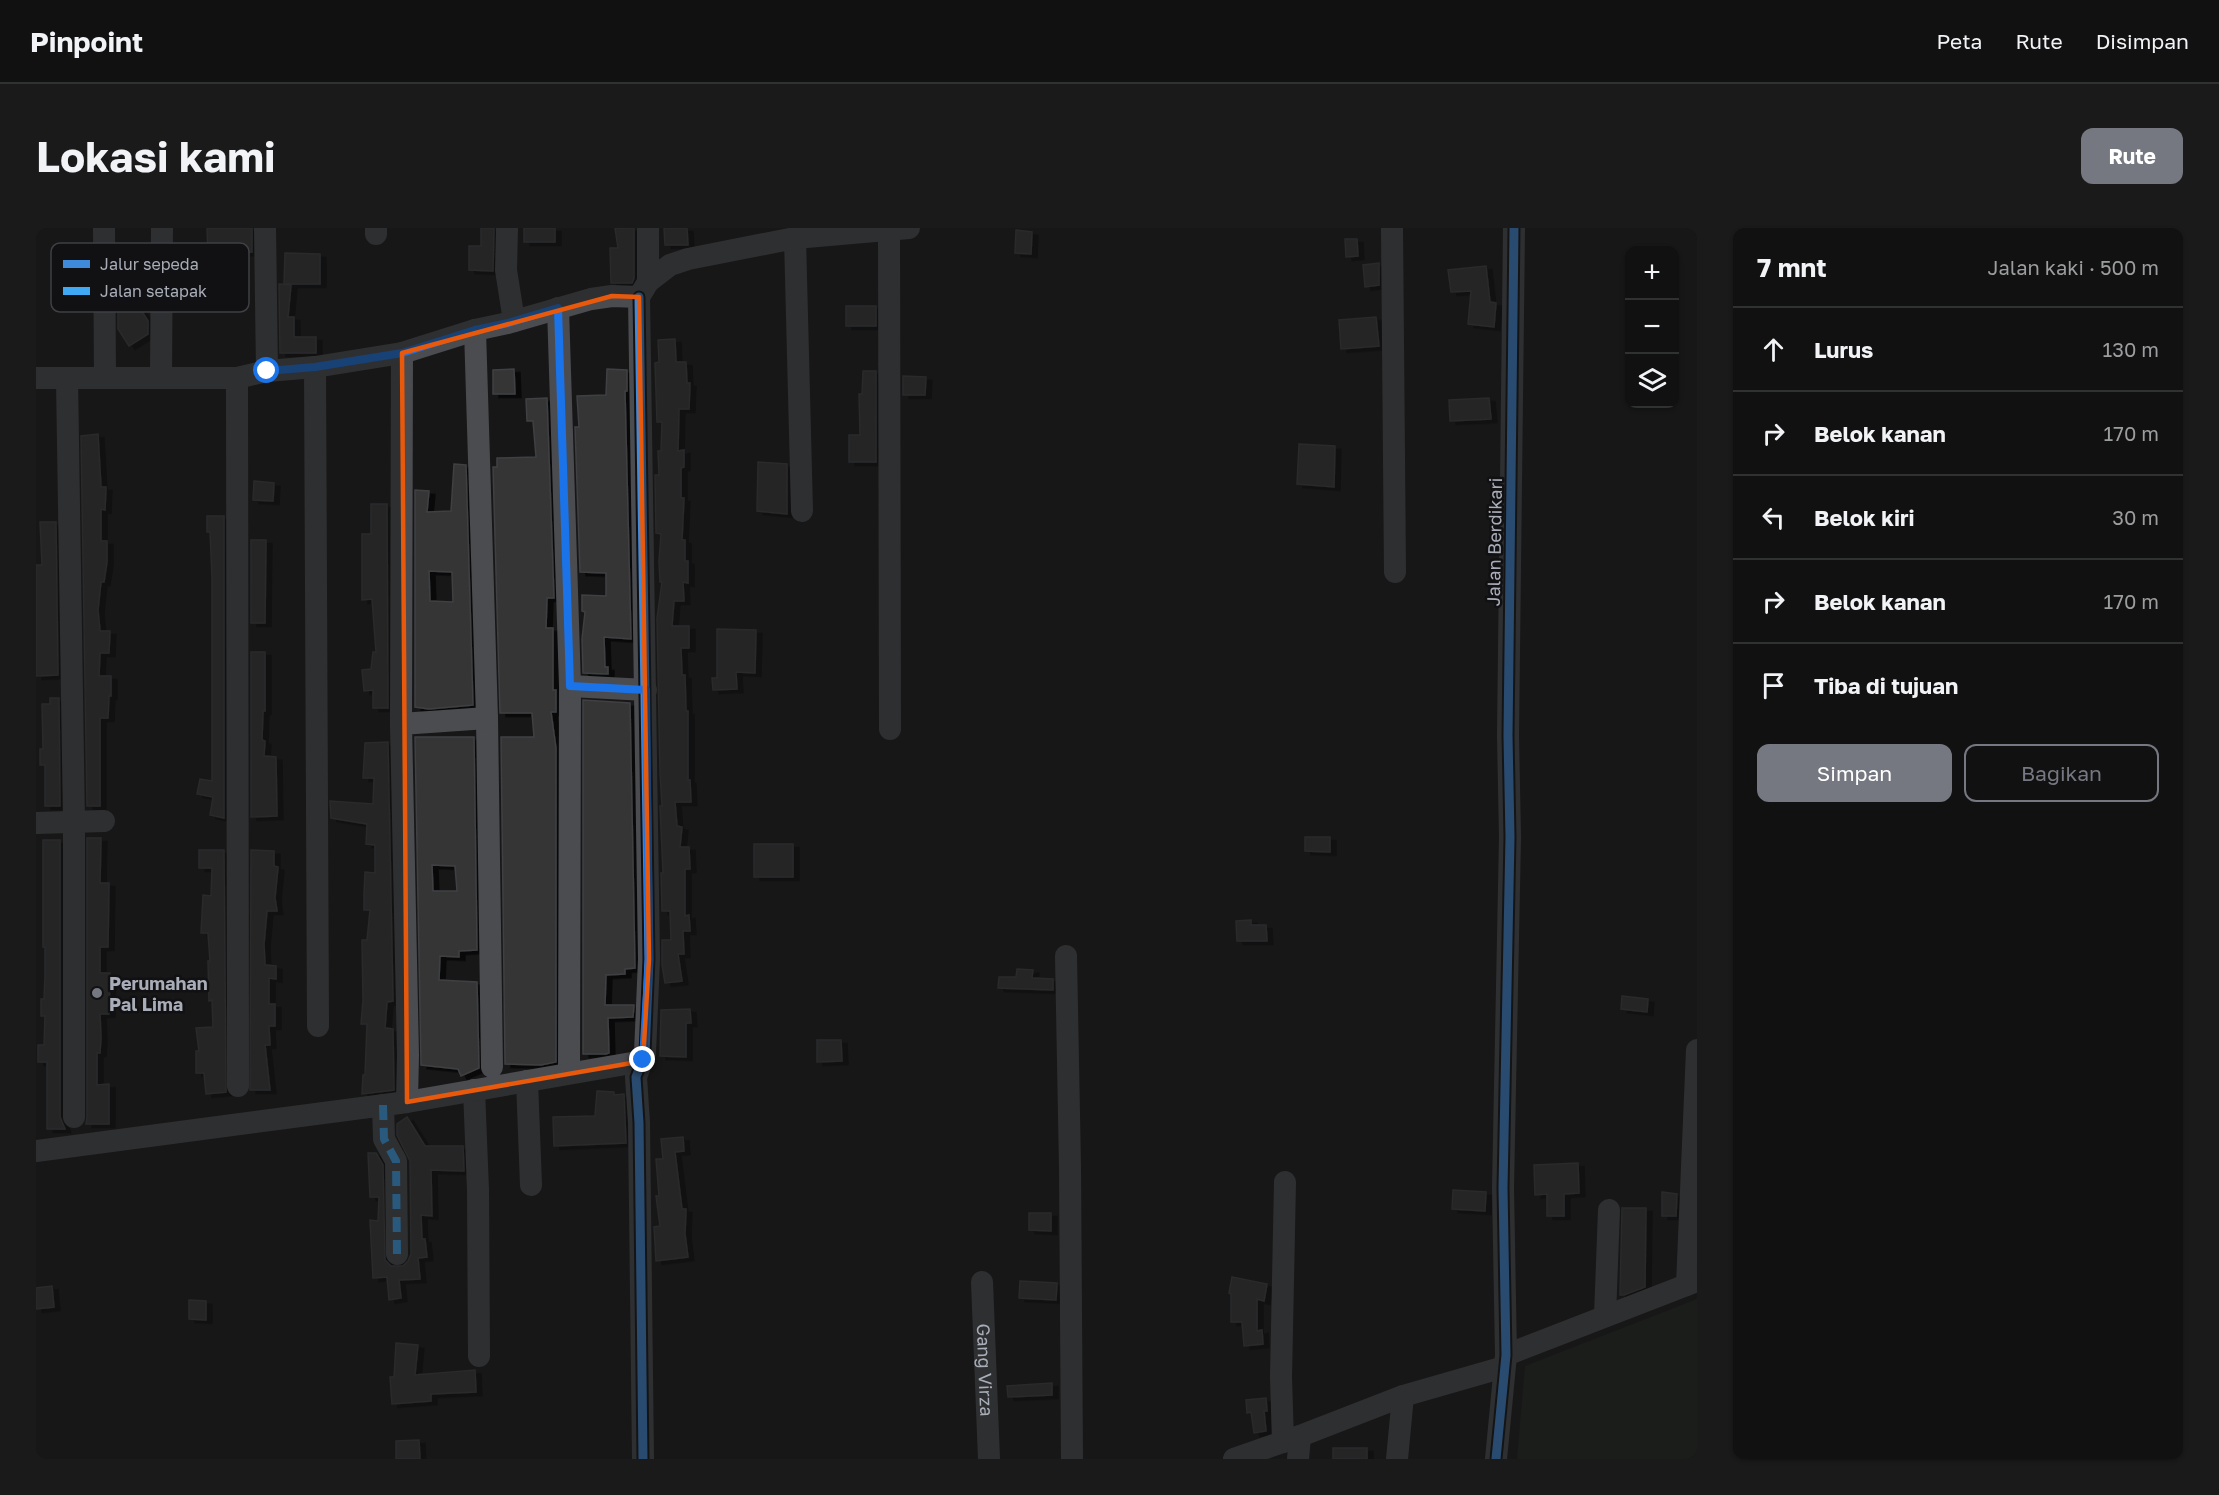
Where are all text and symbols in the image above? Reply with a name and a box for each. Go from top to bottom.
text: Pinpoint [30,25,143,58]
text: Peta [1936,28,1982,54]
text: Rute [2015,28,2063,54]
text: Disimpan [2096,28,2189,54]
button: Rute [2081,128,2183,184]
text: Lokasi kami [36,131,276,181]
legend [51,243,249,312]
map controls [1625,246,1679,408]
button: + [1625,246,1679,300]
text: 7 mnt [1757,252,1827,283]
text: Jalur sepeda [100,254,199,274]
text: Jalan kaki · 500 m [1987,255,2159,279]
text: Jalan setapak [100,281,207,301]
button: − [1625,300,1679,354]
icon: ahead [1757,333,1790,366]
text: Lurus [1814,336,1873,363]
text: 130 m [2103,337,2159,361]
button: layers [1625,354,1679,408]
route start [253,357,279,383]
icon: right [1757,417,1790,450]
text: Belok kanan [1814,420,1946,447]
text: 170 m [2104,421,2159,445]
street label: Jalan Berdikari [1482,477,1506,607]
icon: left [1757,501,1790,534]
text: Belok kiri [1814,504,1915,531]
text: 30 m [2112,505,2159,529]
icon: right [1757,585,1790,618]
text: Belok kanan [1814,588,1946,615]
text: 170 m [2104,589,2159,613]
icon: arrive [1757,669,1790,702]
text: Tiba di tujuan [1814,672,1958,699]
button: Simpan [1757,744,1952,802]
button: Bagikan [1964,744,2159,802]
place label: Perumahan Pal Lima [109,972,208,1015]
marker: Perumahan Pal Lima [90,986,104,1000]
route end [629,1046,655,1072]
street label: Gang Virza [973,1323,998,1417]

